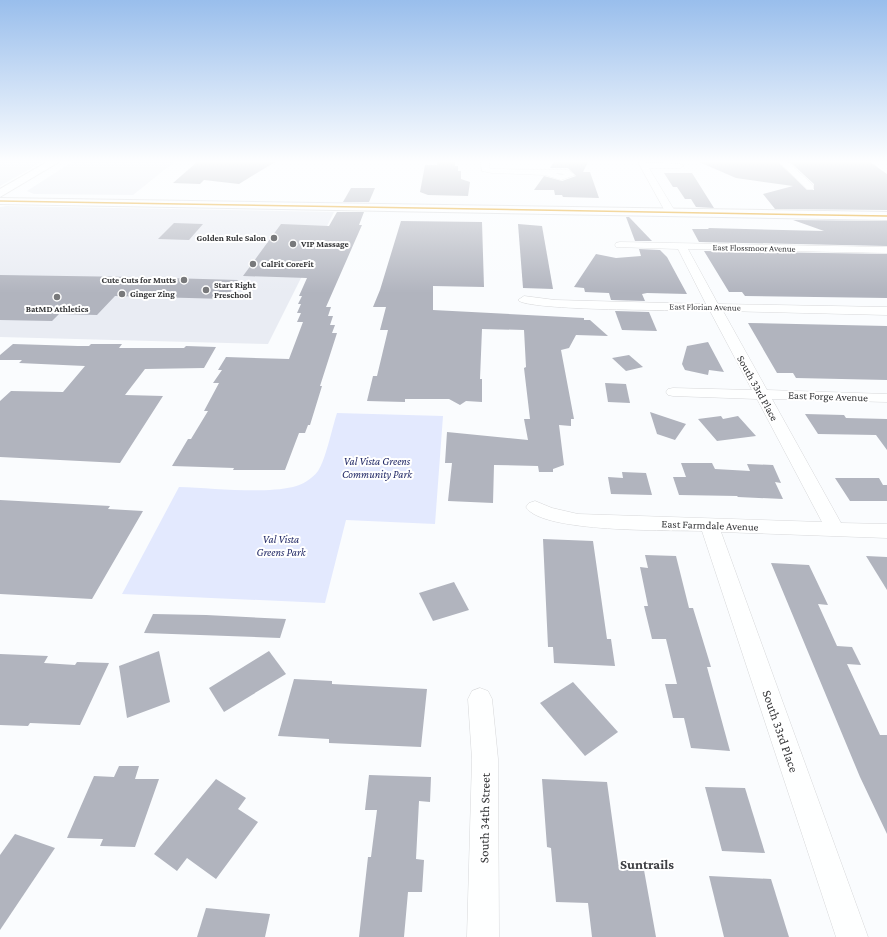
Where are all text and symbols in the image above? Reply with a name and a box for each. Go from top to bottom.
place label: Golden Rule Salon [197,233,267,243]
marker: Golden Rule Salon [269,233,279,243]
marker: VIP Massage [288,239,298,249]
place label: VIP Massage [300,239,349,249]
street label: East Flossmoor Avenue [712,242,796,254]
marker: CalFit CoreFit [248,259,258,269]
place label: CalFit CoreFit [261,259,315,269]
place label: Cute Cuts for Mutts [101,275,176,285]
marker: Cute Cuts for Mutts [179,275,189,285]
place label: Start Right Preschool [214,280,256,300]
marker: Start Right Preschool [201,285,211,295]
marker: Ginger Zing [117,289,127,299]
place label: Ginger Zing [130,289,175,299]
marker: BatMD Athletics [52,292,62,302]
street label: East Florian Avenue [669,301,741,313]
place label: BatMD Athletics [26,304,89,314]
street label: South 33rd Place [735,353,781,423]
street label: East Forge Avenue [788,389,868,404]
park label: Val Vista Greens Community Park [342,455,413,481]
street label: East Farmdale Avenue [661,517,759,533]
park label: Val Vista Greens Park [256,533,307,558]
street label: South 33rd Place [759,688,802,775]
street label: South 34th Street [476,772,493,863]
district label: Suntrails [620,856,674,872]

